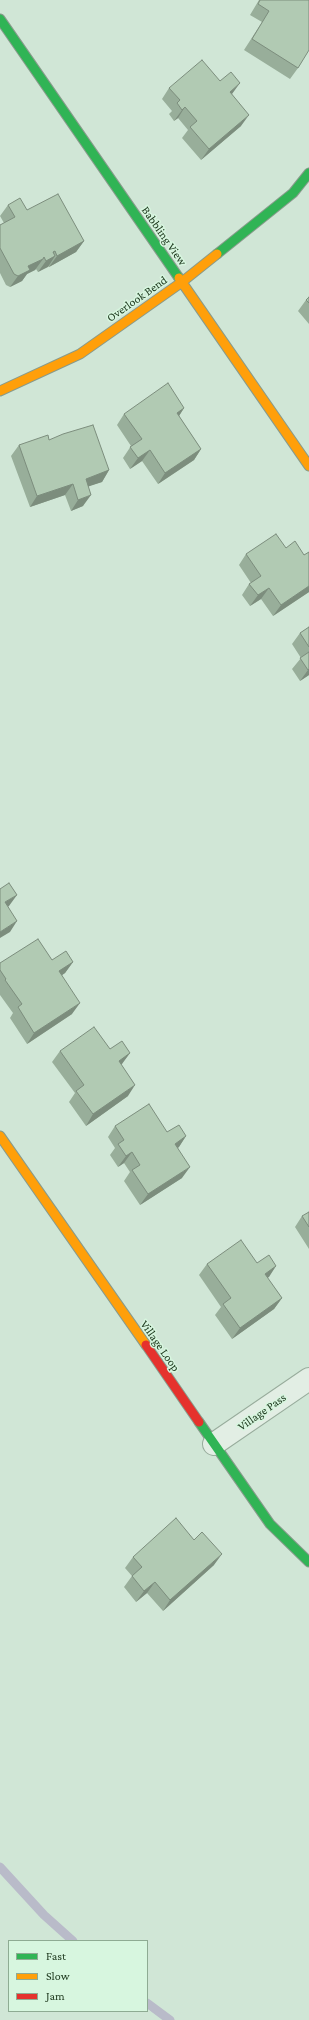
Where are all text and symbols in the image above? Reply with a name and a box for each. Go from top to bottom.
street label: Babbling View [138,204,190,268]
street label: Overlook Bend [104,273,170,325]
street label: Village Loop [137,1318,183,1374]
street label: Village Pass [235,1390,289,1434]
legend [8,1940,148,2012]
text: Fast [46,1949,66,1963]
text: Slow [46,1969,70,1983]
text: Jam [46,1989,65,2003]

